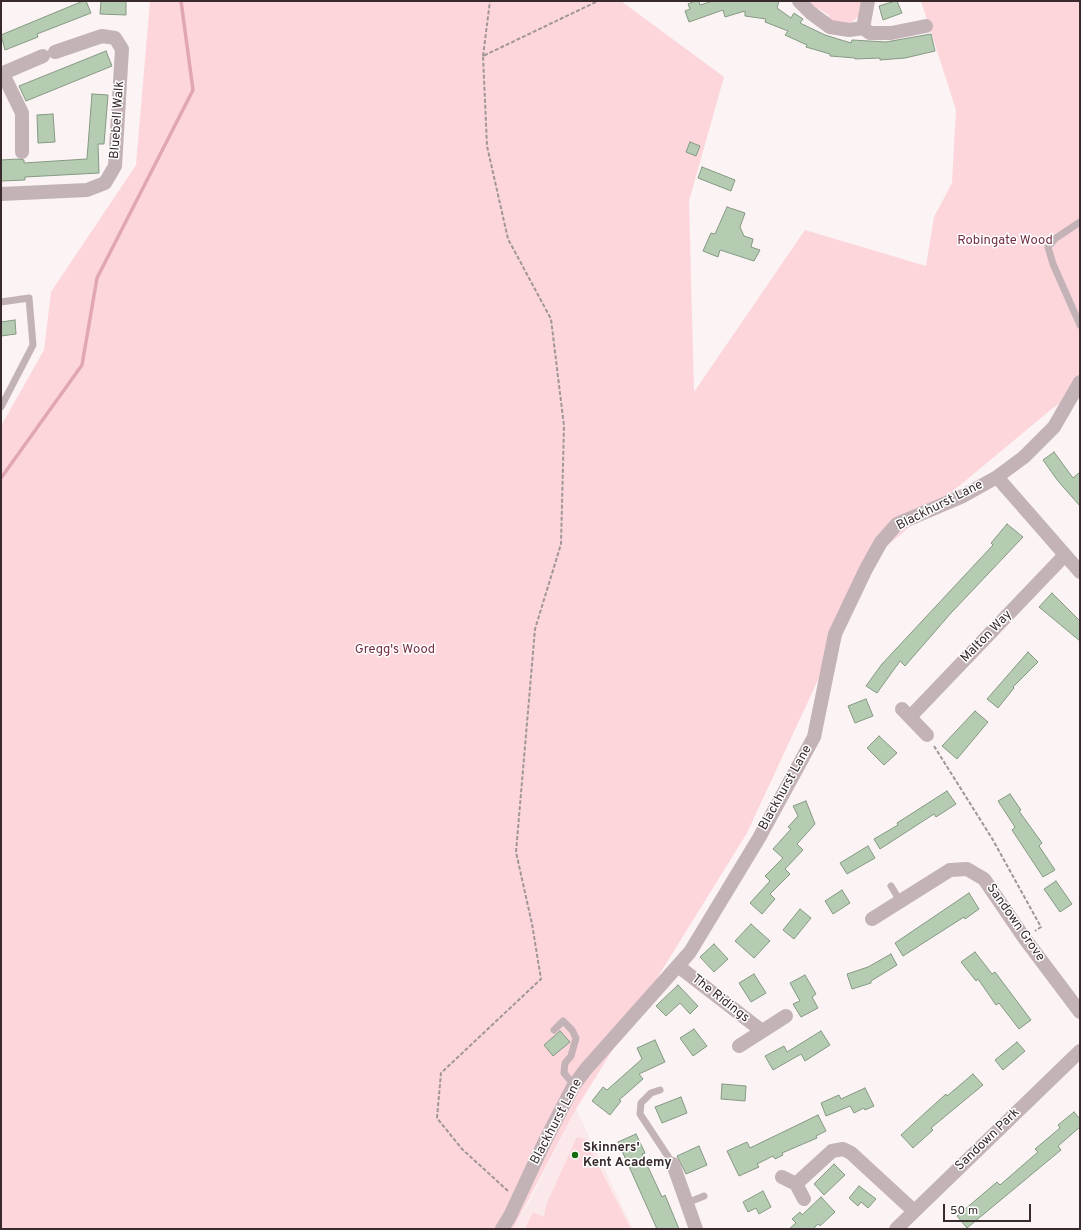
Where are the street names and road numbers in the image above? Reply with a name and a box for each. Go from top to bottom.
street label: Bluebell Walk [107,80,129,160]
street label: Blackhurst Lane [894,478,986,534]
street label: Malton Way [958,608,1016,666]
street label: Blackhurst Lane [756,743,816,833]
street label: Sandown Grove [983,881,1047,965]
street label: The Ridings [688,972,752,1026]
street label: Blackhurst Lane [528,1077,586,1167]
street label: Sandown Park [953,1105,1023,1175]

